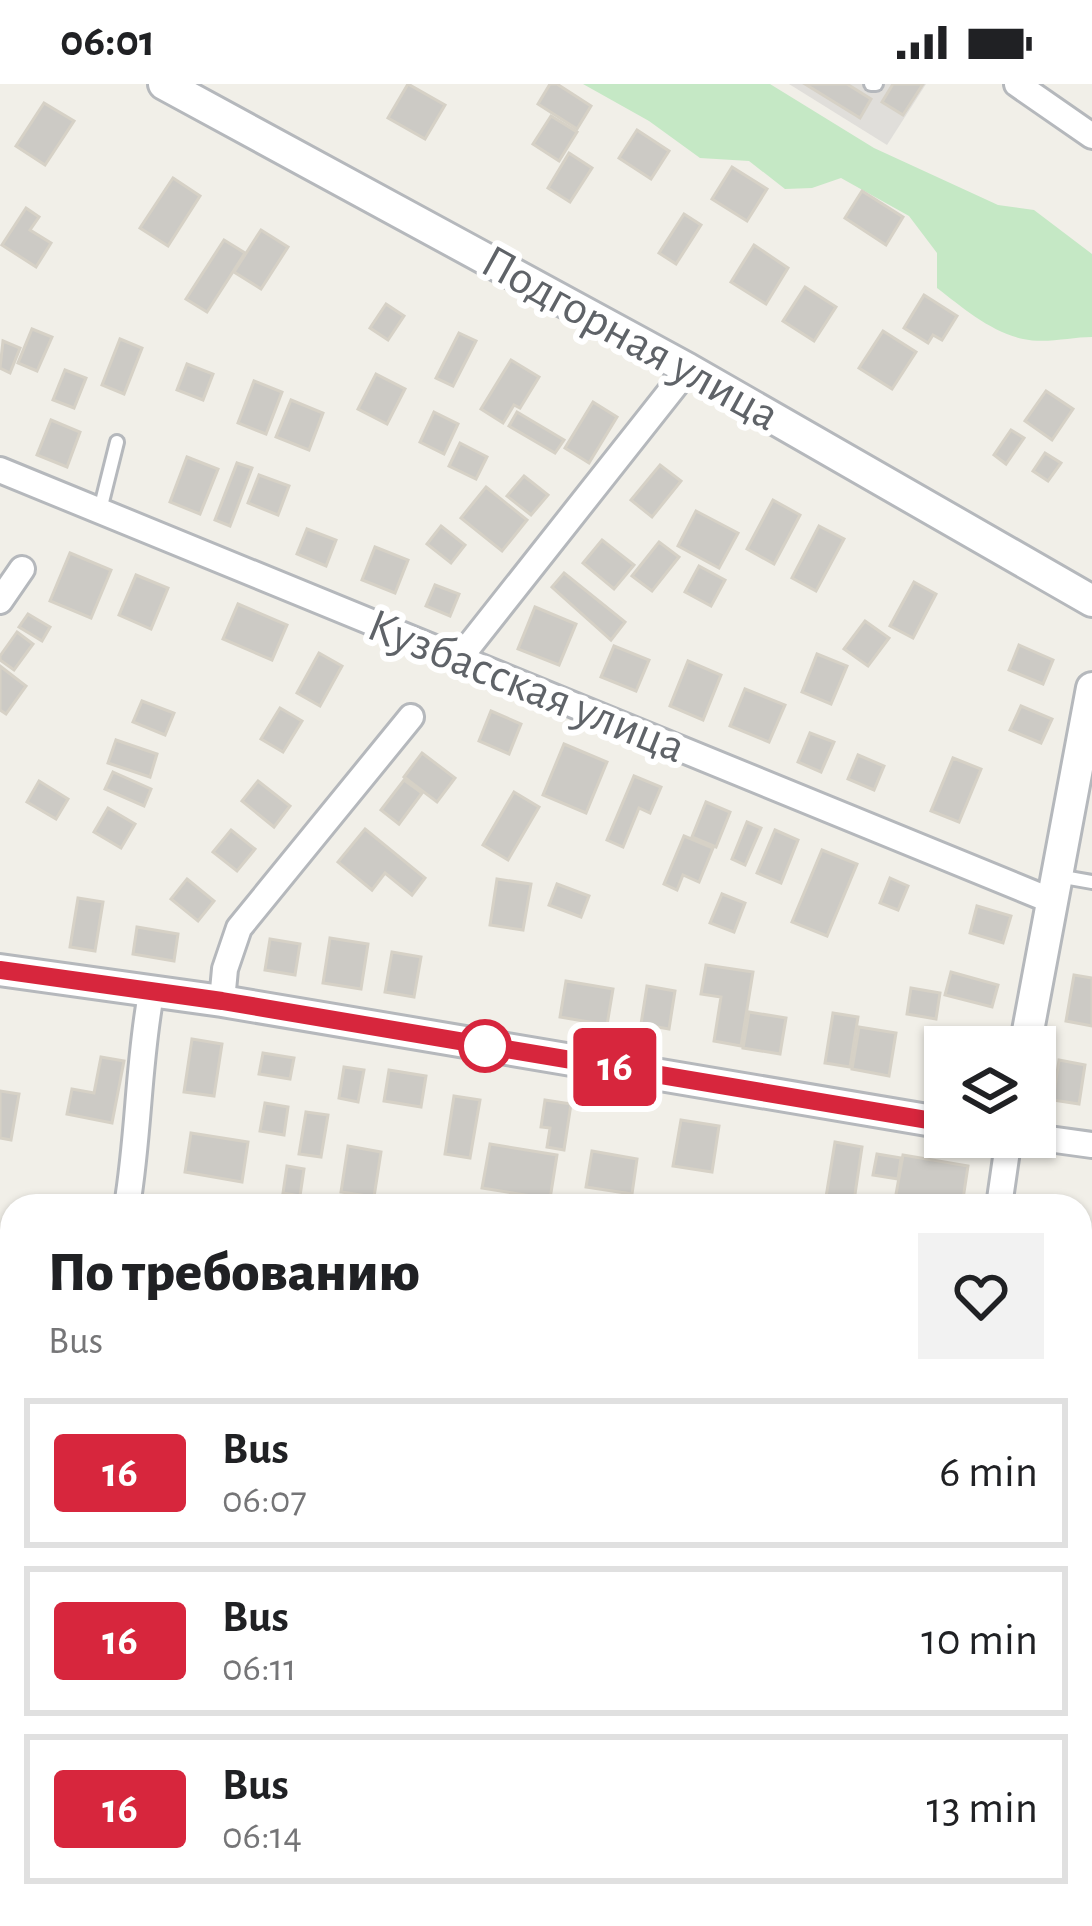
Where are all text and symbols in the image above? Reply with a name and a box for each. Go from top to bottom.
text: 06:01 [60,19,155,64]
street label: Подгорная улица [473,238,787,440]
street label: Кузбасская улица [361,602,691,772]
unlabelled marker [460,1021,510,1071]
map controls [924,1026,1056,1158]
button: layers [924,1026,1056,1158]
line badge: 16 [561,1028,669,1106]
text: 16 [597,1046,633,1088]
button: heart [918,1233,1044,1359]
text: По требованию [48,1244,420,1301]
text: Bus [48,1322,103,1361]
text: Bus [222,1427,289,1472]
text: 6 min [939,1450,1038,1495]
text: 16 [102,1452,138,1494]
text: 06:07 [222,1481,307,1520]
text: Bus [222,1595,289,1640]
text: 10 min [921,1618,1038,1663]
text: 16 [102,1620,138,1662]
text: 06:11 [222,1649,297,1688]
text: Bus [222,1763,289,1808]
text: 13 min [926,1786,1038,1831]
text: 16 [102,1788,138,1830]
text: 06:14 [222,1817,302,1856]

